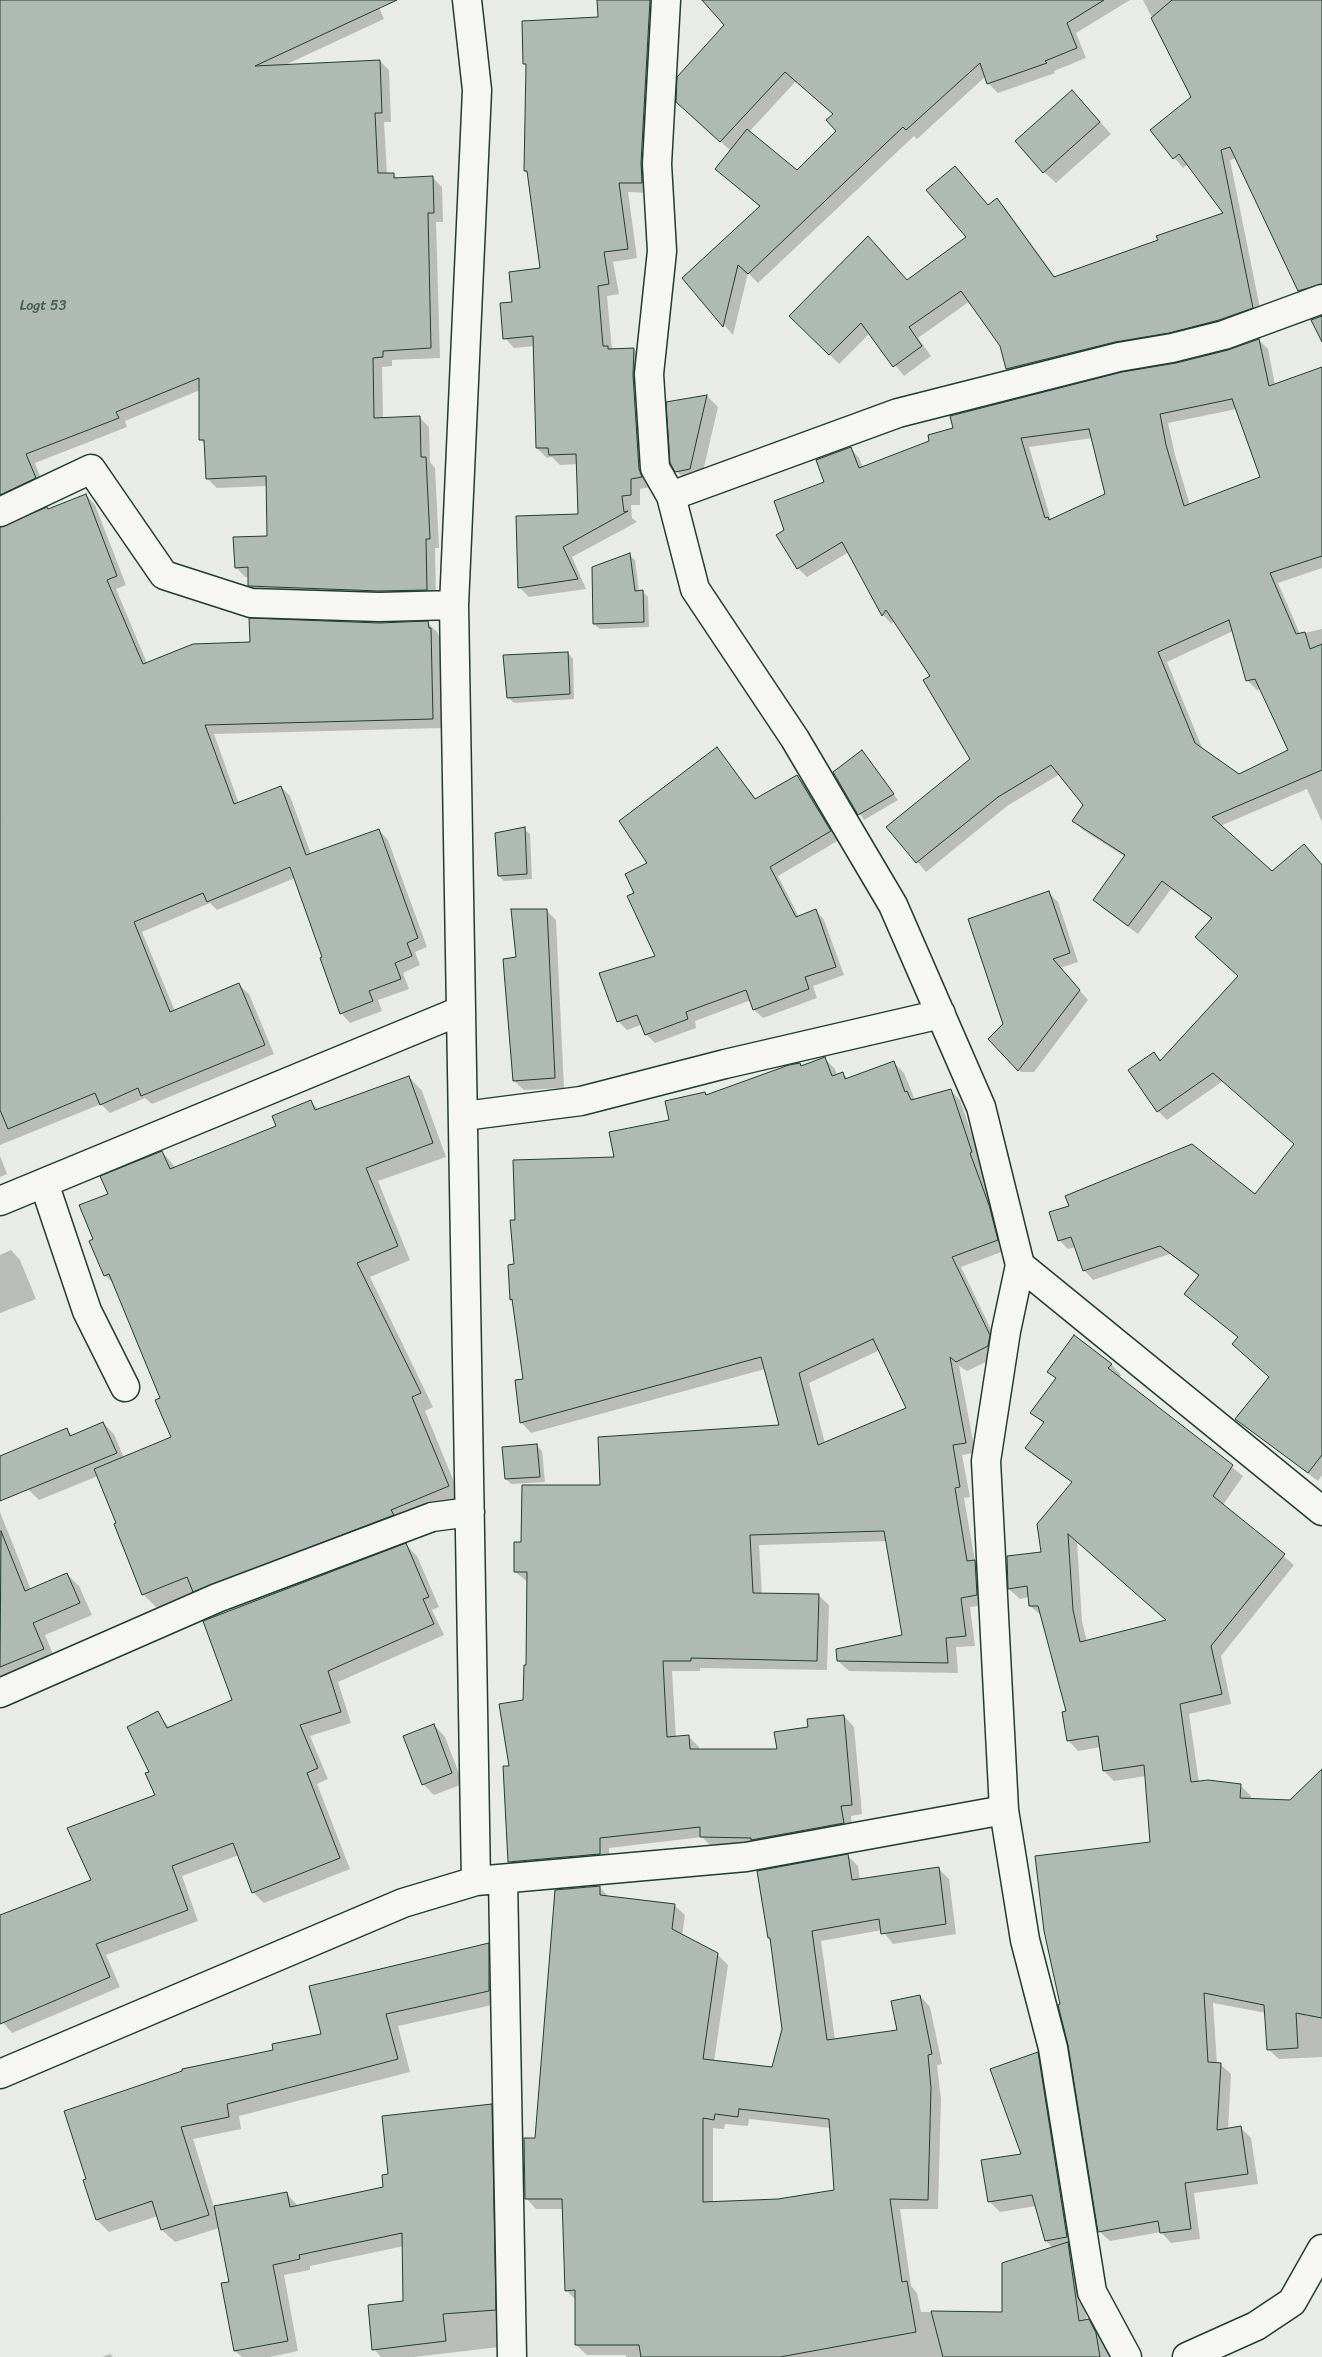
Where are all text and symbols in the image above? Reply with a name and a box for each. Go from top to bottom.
house number: Logt 53 [20,298,66,314]

